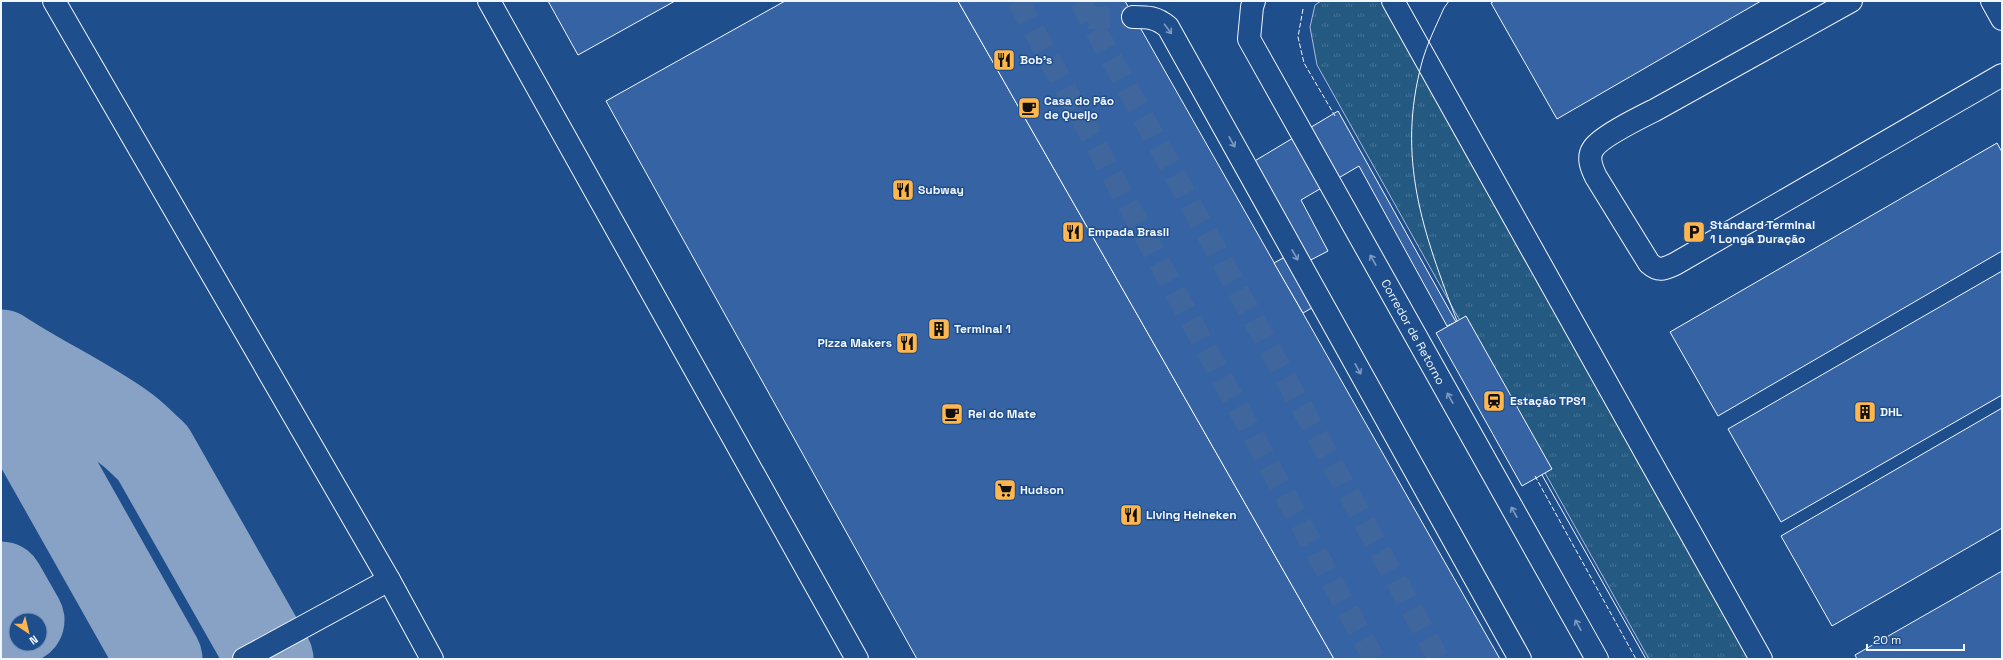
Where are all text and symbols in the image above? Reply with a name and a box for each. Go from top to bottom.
one-way arrow [1163,23,1172,34]
restaurant icon: Bob's [991,47,1017,73]
place label: Bob's [1020,52,1052,68]
place label: Casa do Pão de Queijo [1044,93,1114,123]
cafe icon: Casa do Pão de Queijo [1016,95,1042,121]
one-way arrow [1228,136,1236,148]
restaurant icon: Subway [890,177,916,203]
place label: Subway [918,182,964,198]
place label: Standard Terminal 1 Longa Duração [1710,217,1815,247]
restaurant icon: Empada Brasil [1060,219,1086,245]
parking icon: Standard Terminal 1 Longa Duração [1681,219,1707,245]
place label: Empada Brasil [1088,224,1169,240]
one-way arrow [1292,249,1299,261]
one-way arrow [1369,255,1377,267]
street label: Corredor de Retorno [1377,276,1449,388]
building icon: Terminal 1 [926,316,952,342]
place label: Terminal 1 [954,321,1011,337]
restaurant icon: Pizza Makers [894,330,920,356]
place label: Pizza Makers [817,335,892,351]
one-way arrow [1355,363,1363,375]
station icon: Estação TPS1 [1481,388,1507,414]
one-way arrow [1446,392,1454,404]
place label: Estação TPS1 [1510,393,1586,409]
building icon: DHL [1852,399,1878,425]
cafe icon: Rei do Mate [939,401,965,427]
place label: DHL [1880,404,1903,420]
place label: Rei do Mate [968,406,1036,422]
supermarket icon: Hudson [992,477,1018,503]
place label: Hudson [1020,482,1064,498]
restaurant icon: Living Heineken [1118,502,1144,528]
one-way arrow [1510,506,1517,518]
place label: Living Heineken [1146,507,1237,523]
north arrow [8,612,48,652]
one-way arrow [1573,619,1581,631]
scale bar [1867,626,1964,652]
text: N [27,632,41,648]
text: 20 m [1873,632,1901,648]

